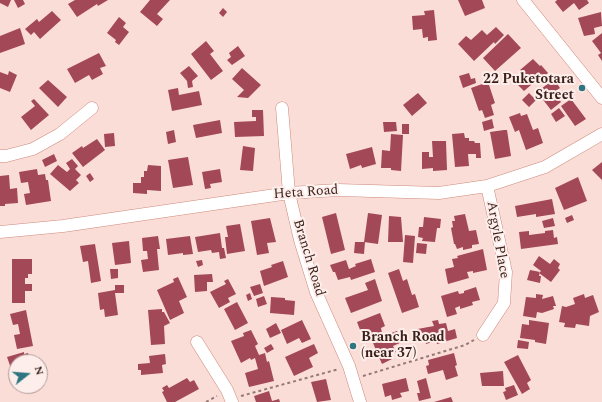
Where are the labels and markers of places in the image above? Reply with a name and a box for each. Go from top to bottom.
place label: 22 Puketotara Street [483,72,574,104]
marker: 22 Puketotara Street [577,83,587,93]
place label: Branch Road (near 37) [361,330,445,362]
marker: Branch Road (near 37) [348,341,358,351]

